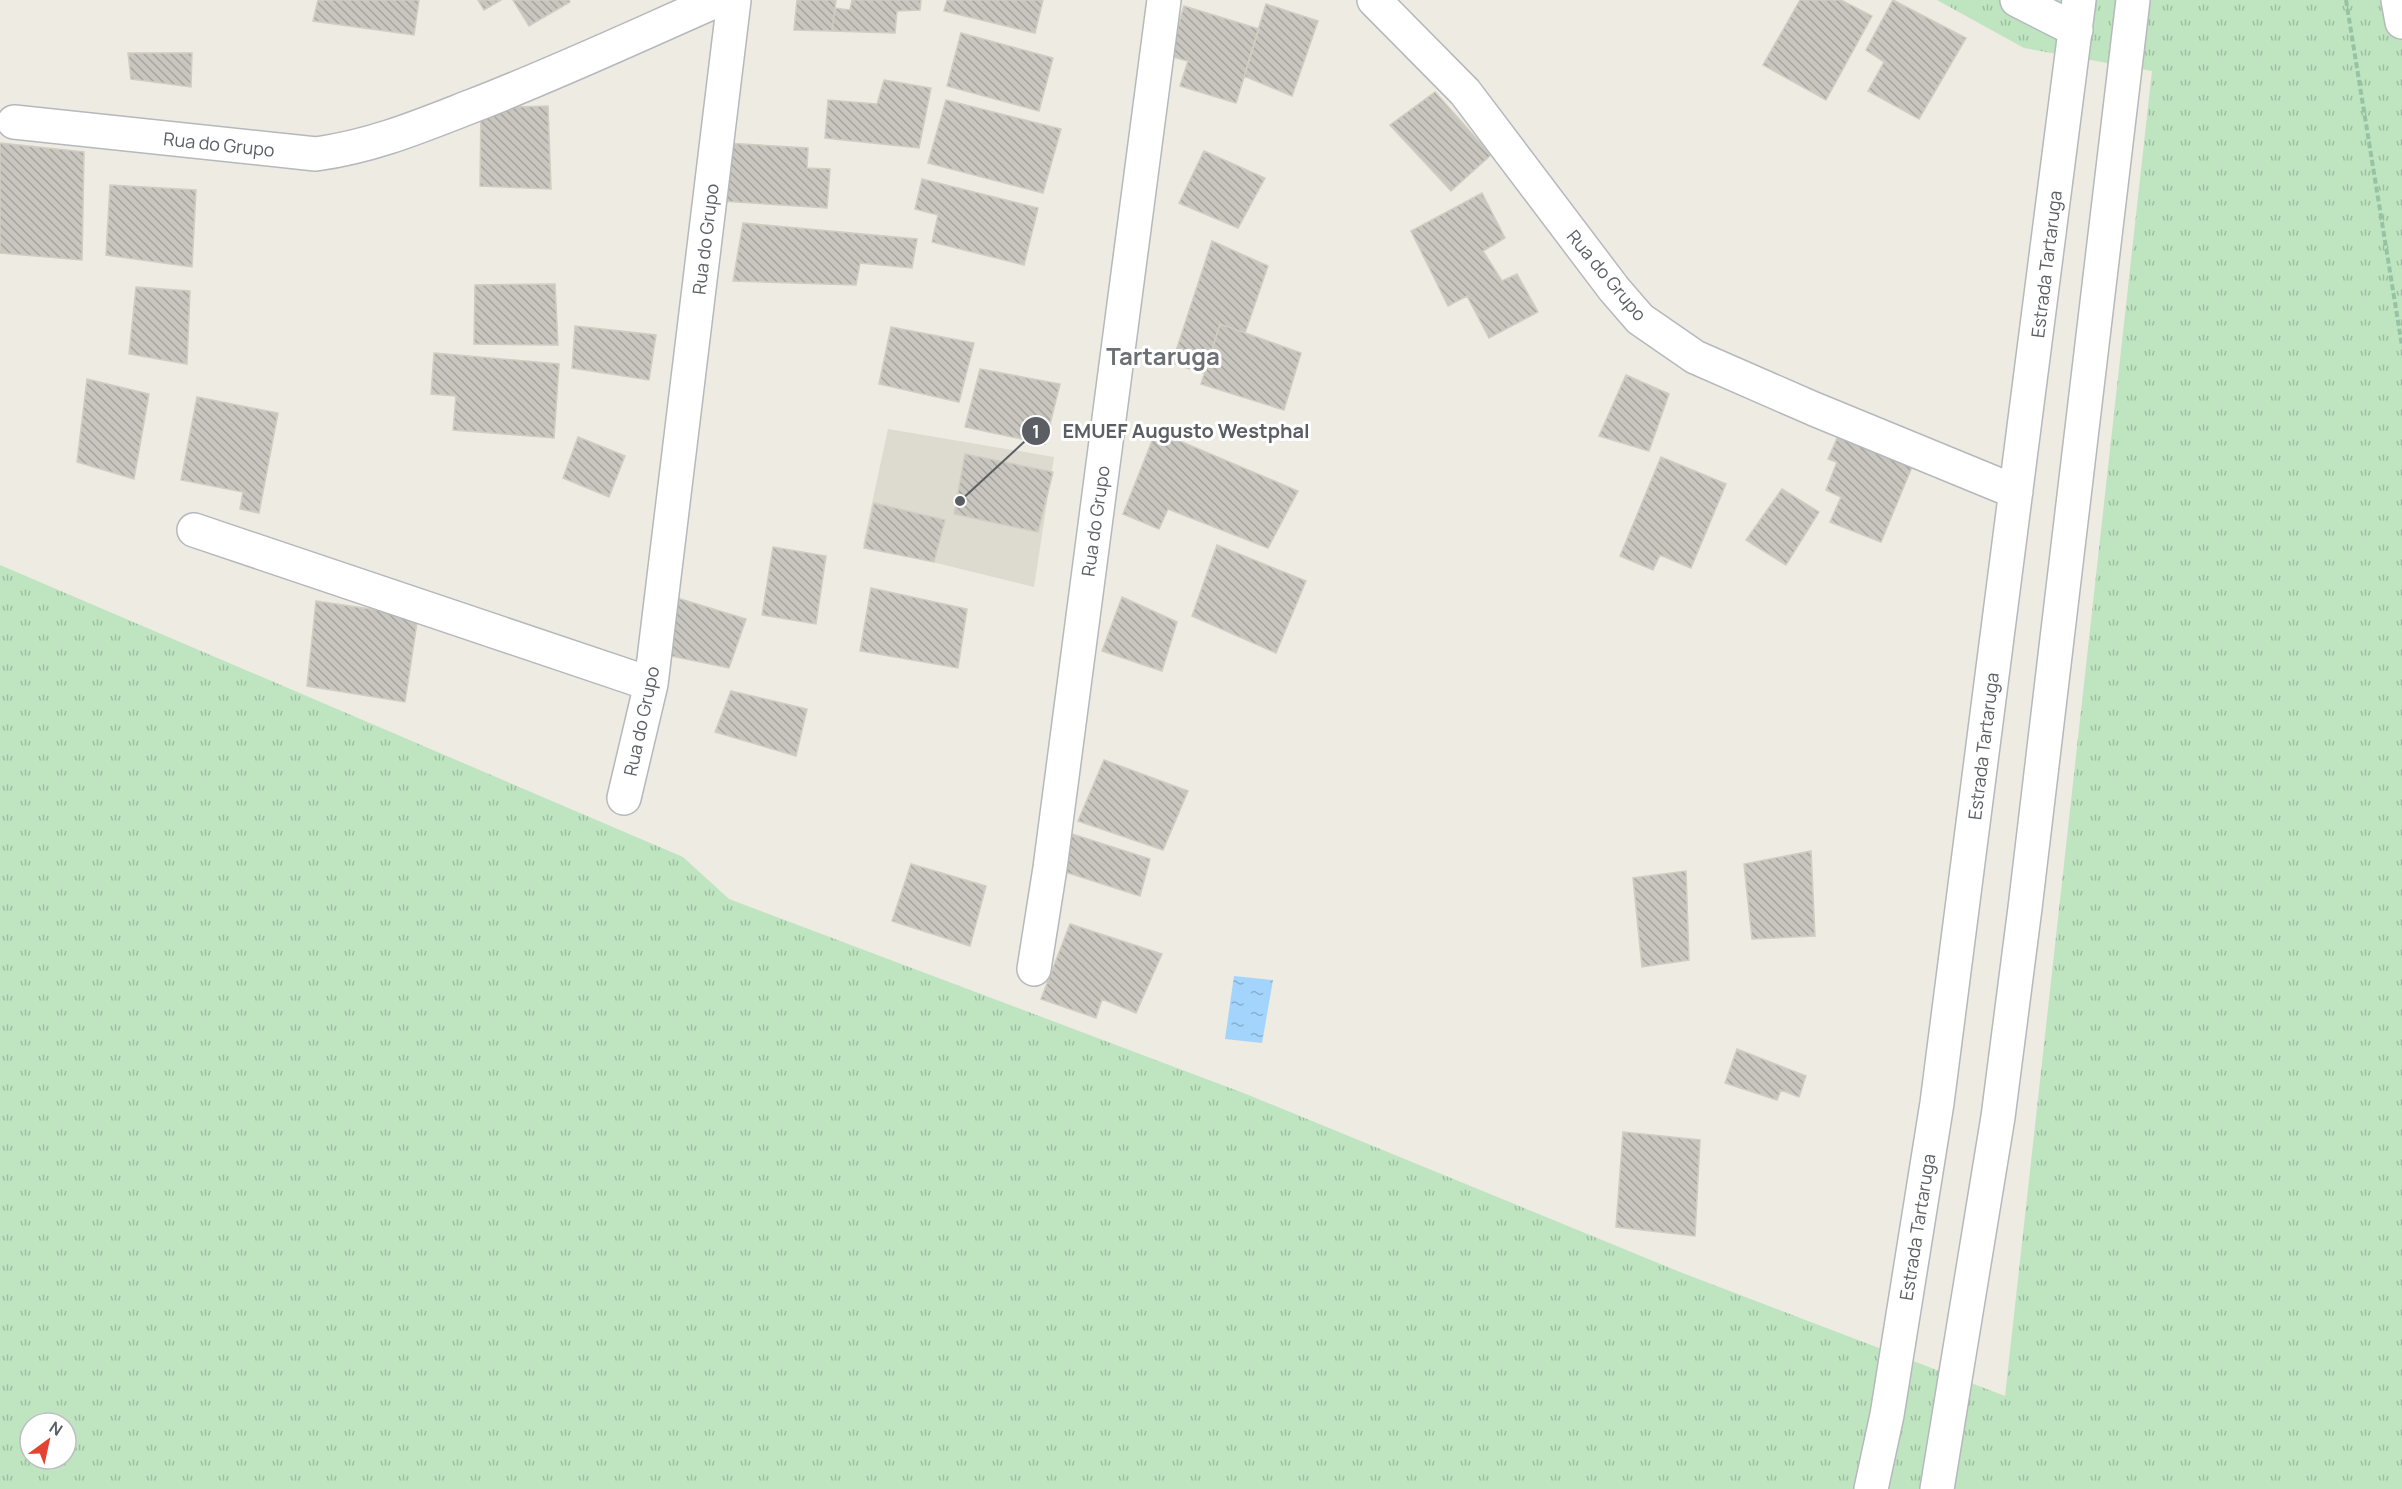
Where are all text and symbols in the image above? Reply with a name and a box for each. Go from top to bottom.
street label: Rua do Grupo [162,126,276,162]
street label: Rua do Grupo [686,182,724,296]
street label: Estrada Tartaruga [2025,189,2067,339]
street label: Rua do Grupo [1562,224,1652,326]
district label: Tartaruga [1106,339,1220,372]
callout: EMUEF Augusto Westphal [1021,412,1322,450]
text: EMUEF Augusto Westphal [1062,417,1310,444]
text: 1 [1032,419,1040,443]
street label: Rua do Grupo [1075,464,1115,578]
street label: Rua do Grupo [618,664,664,778]
street label: Estrada Tartaruga [1962,671,2004,821]
street label: Estrada Tartaruga [1894,1152,1940,1302]
north arrow [18,1411,78,1471]
text: N [45,1416,67,1441]

